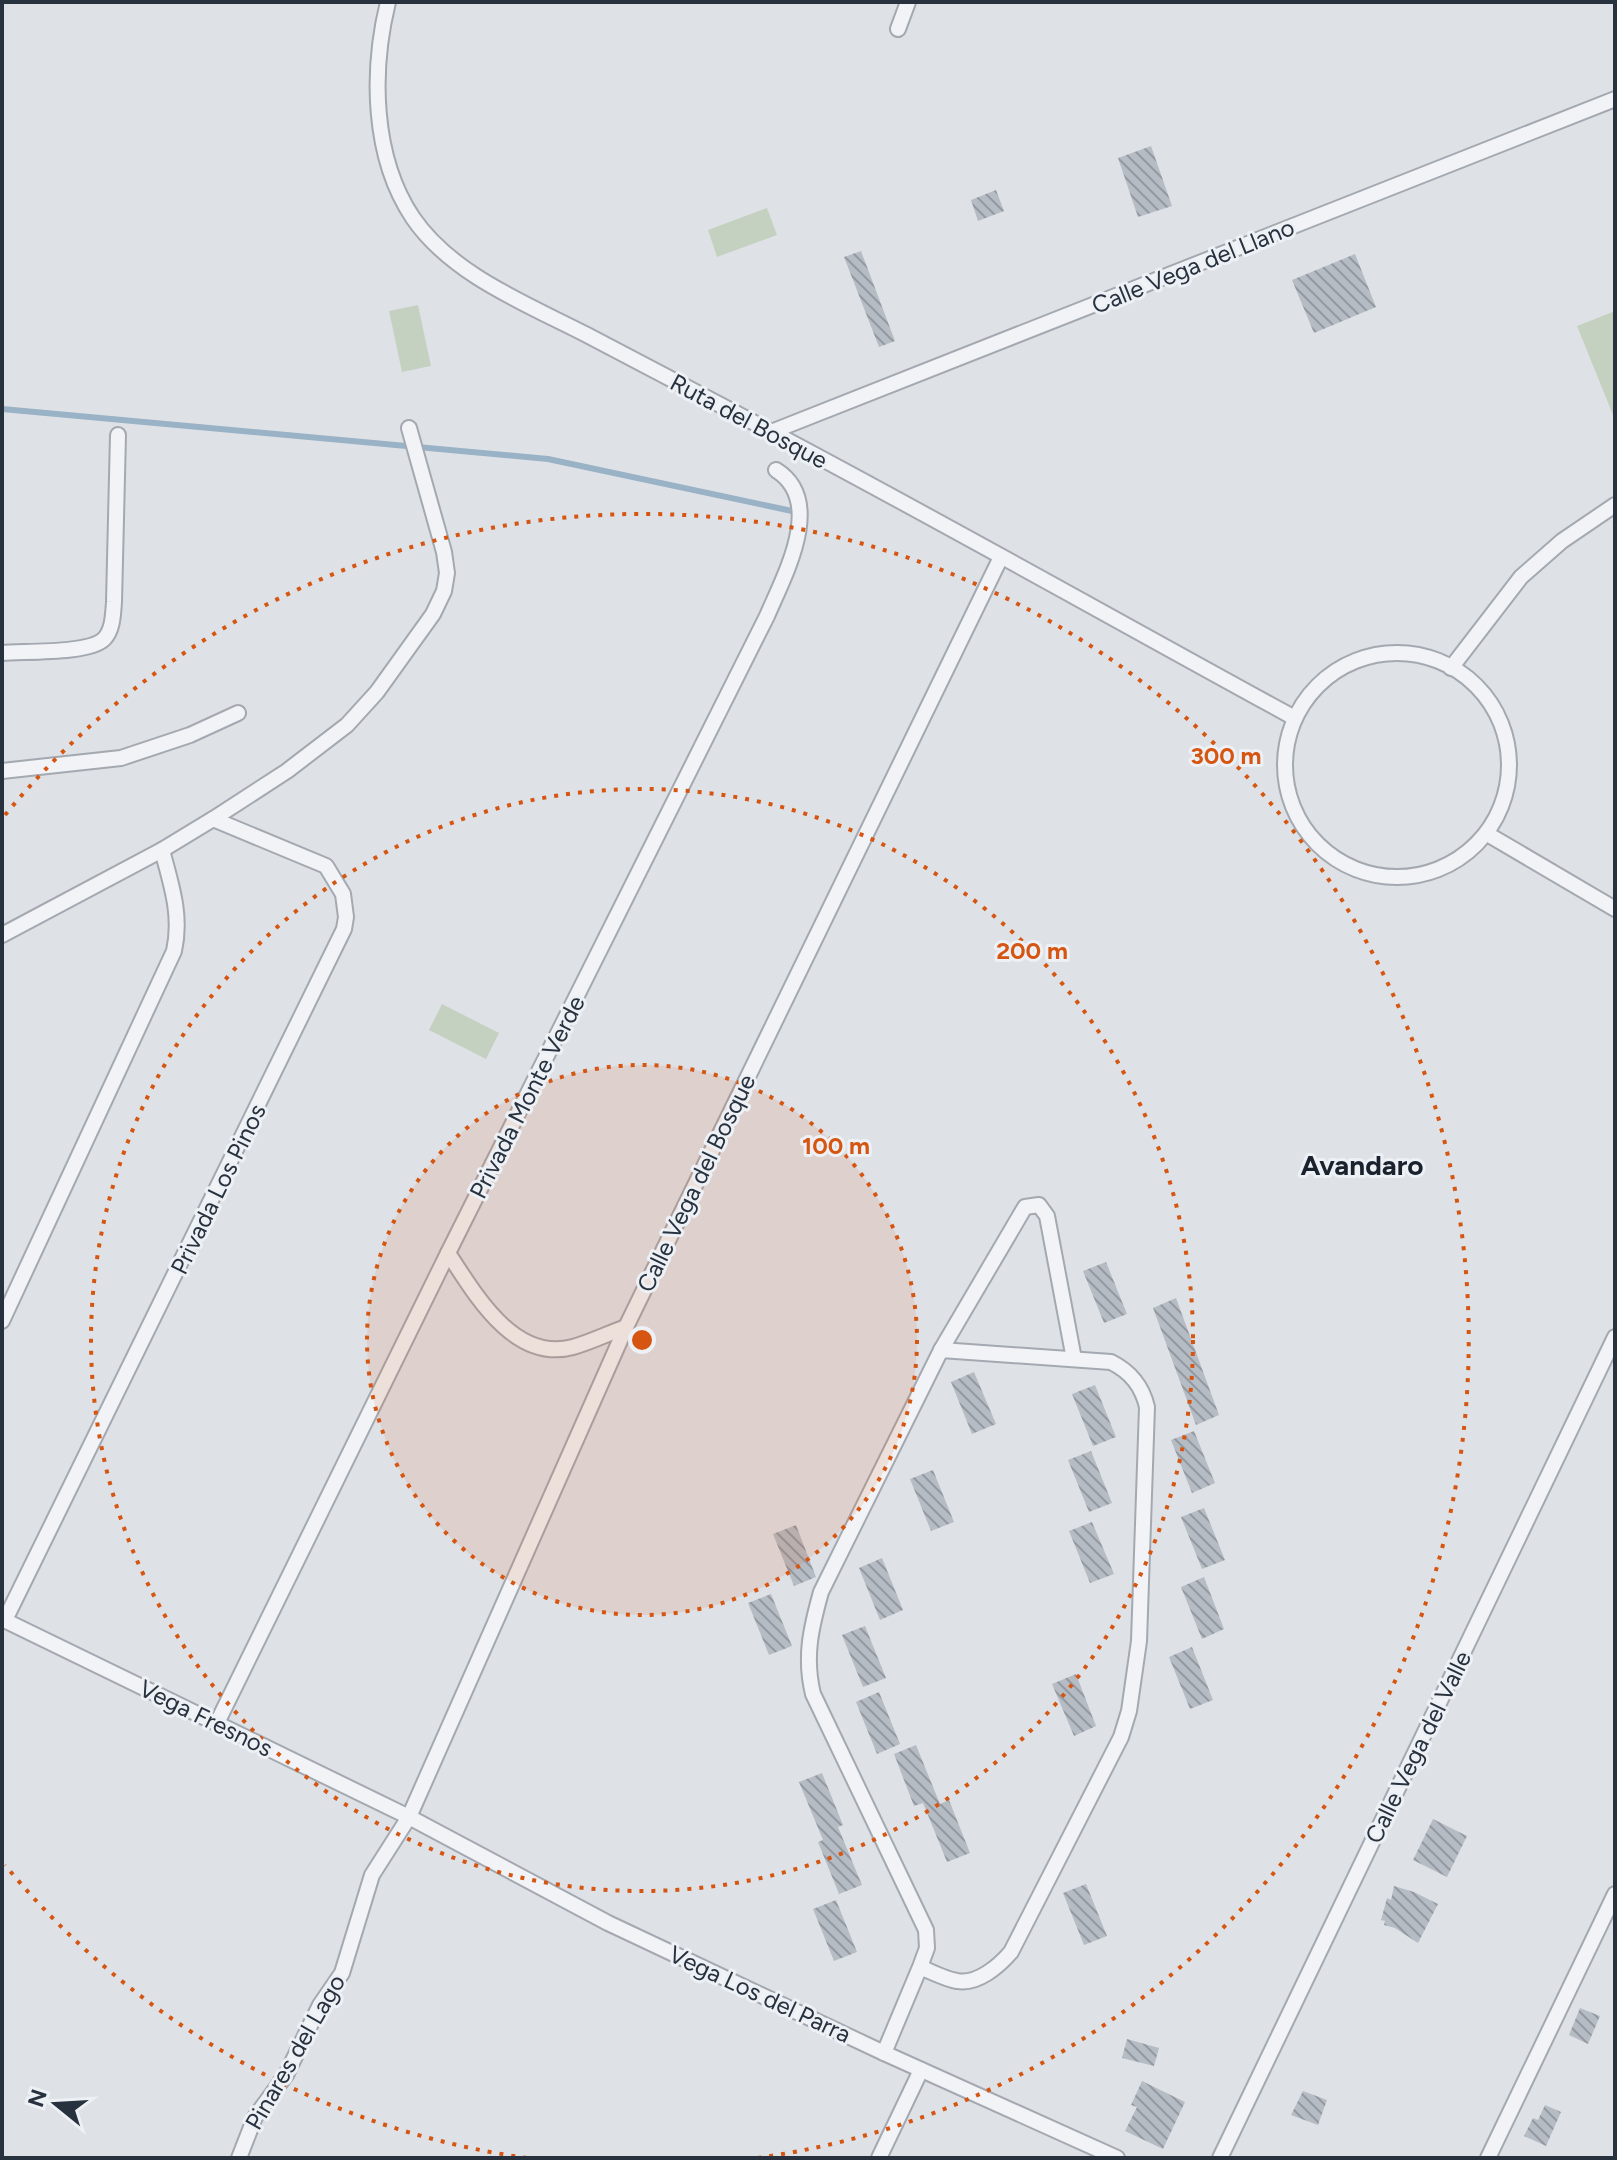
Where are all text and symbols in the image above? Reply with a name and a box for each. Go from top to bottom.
street label: Calle Vega del Llano [1087,212,1299,320]
street label: Ruta del Bosque [665,367,833,475]
text: 300 m [1190,741,1262,770]
text: 200 m [996,936,1068,965]
street label: Privada Monte Verde [463,991,591,1203]
street label: Calle Vega del Bosque [631,1069,761,1297]
street label: Privada Los Pinos [164,1099,272,1279]
text: 100 m [802,1131,870,1160]
district label: Avandaro [1300,1148,1424,1182]
centre of rings [628,1326,656,1354]
street label: Calle Vega del Valle [1359,1646,1477,1848]
street label: Vega Fresnos [135,1673,277,1763]
street label: Vega Los del Parra [664,1939,856,2049]
street label: Pinares del Lago [239,1969,351,2135]
north arrow [16,2064,96,2144]
text: N [22,2086,53,2110]

